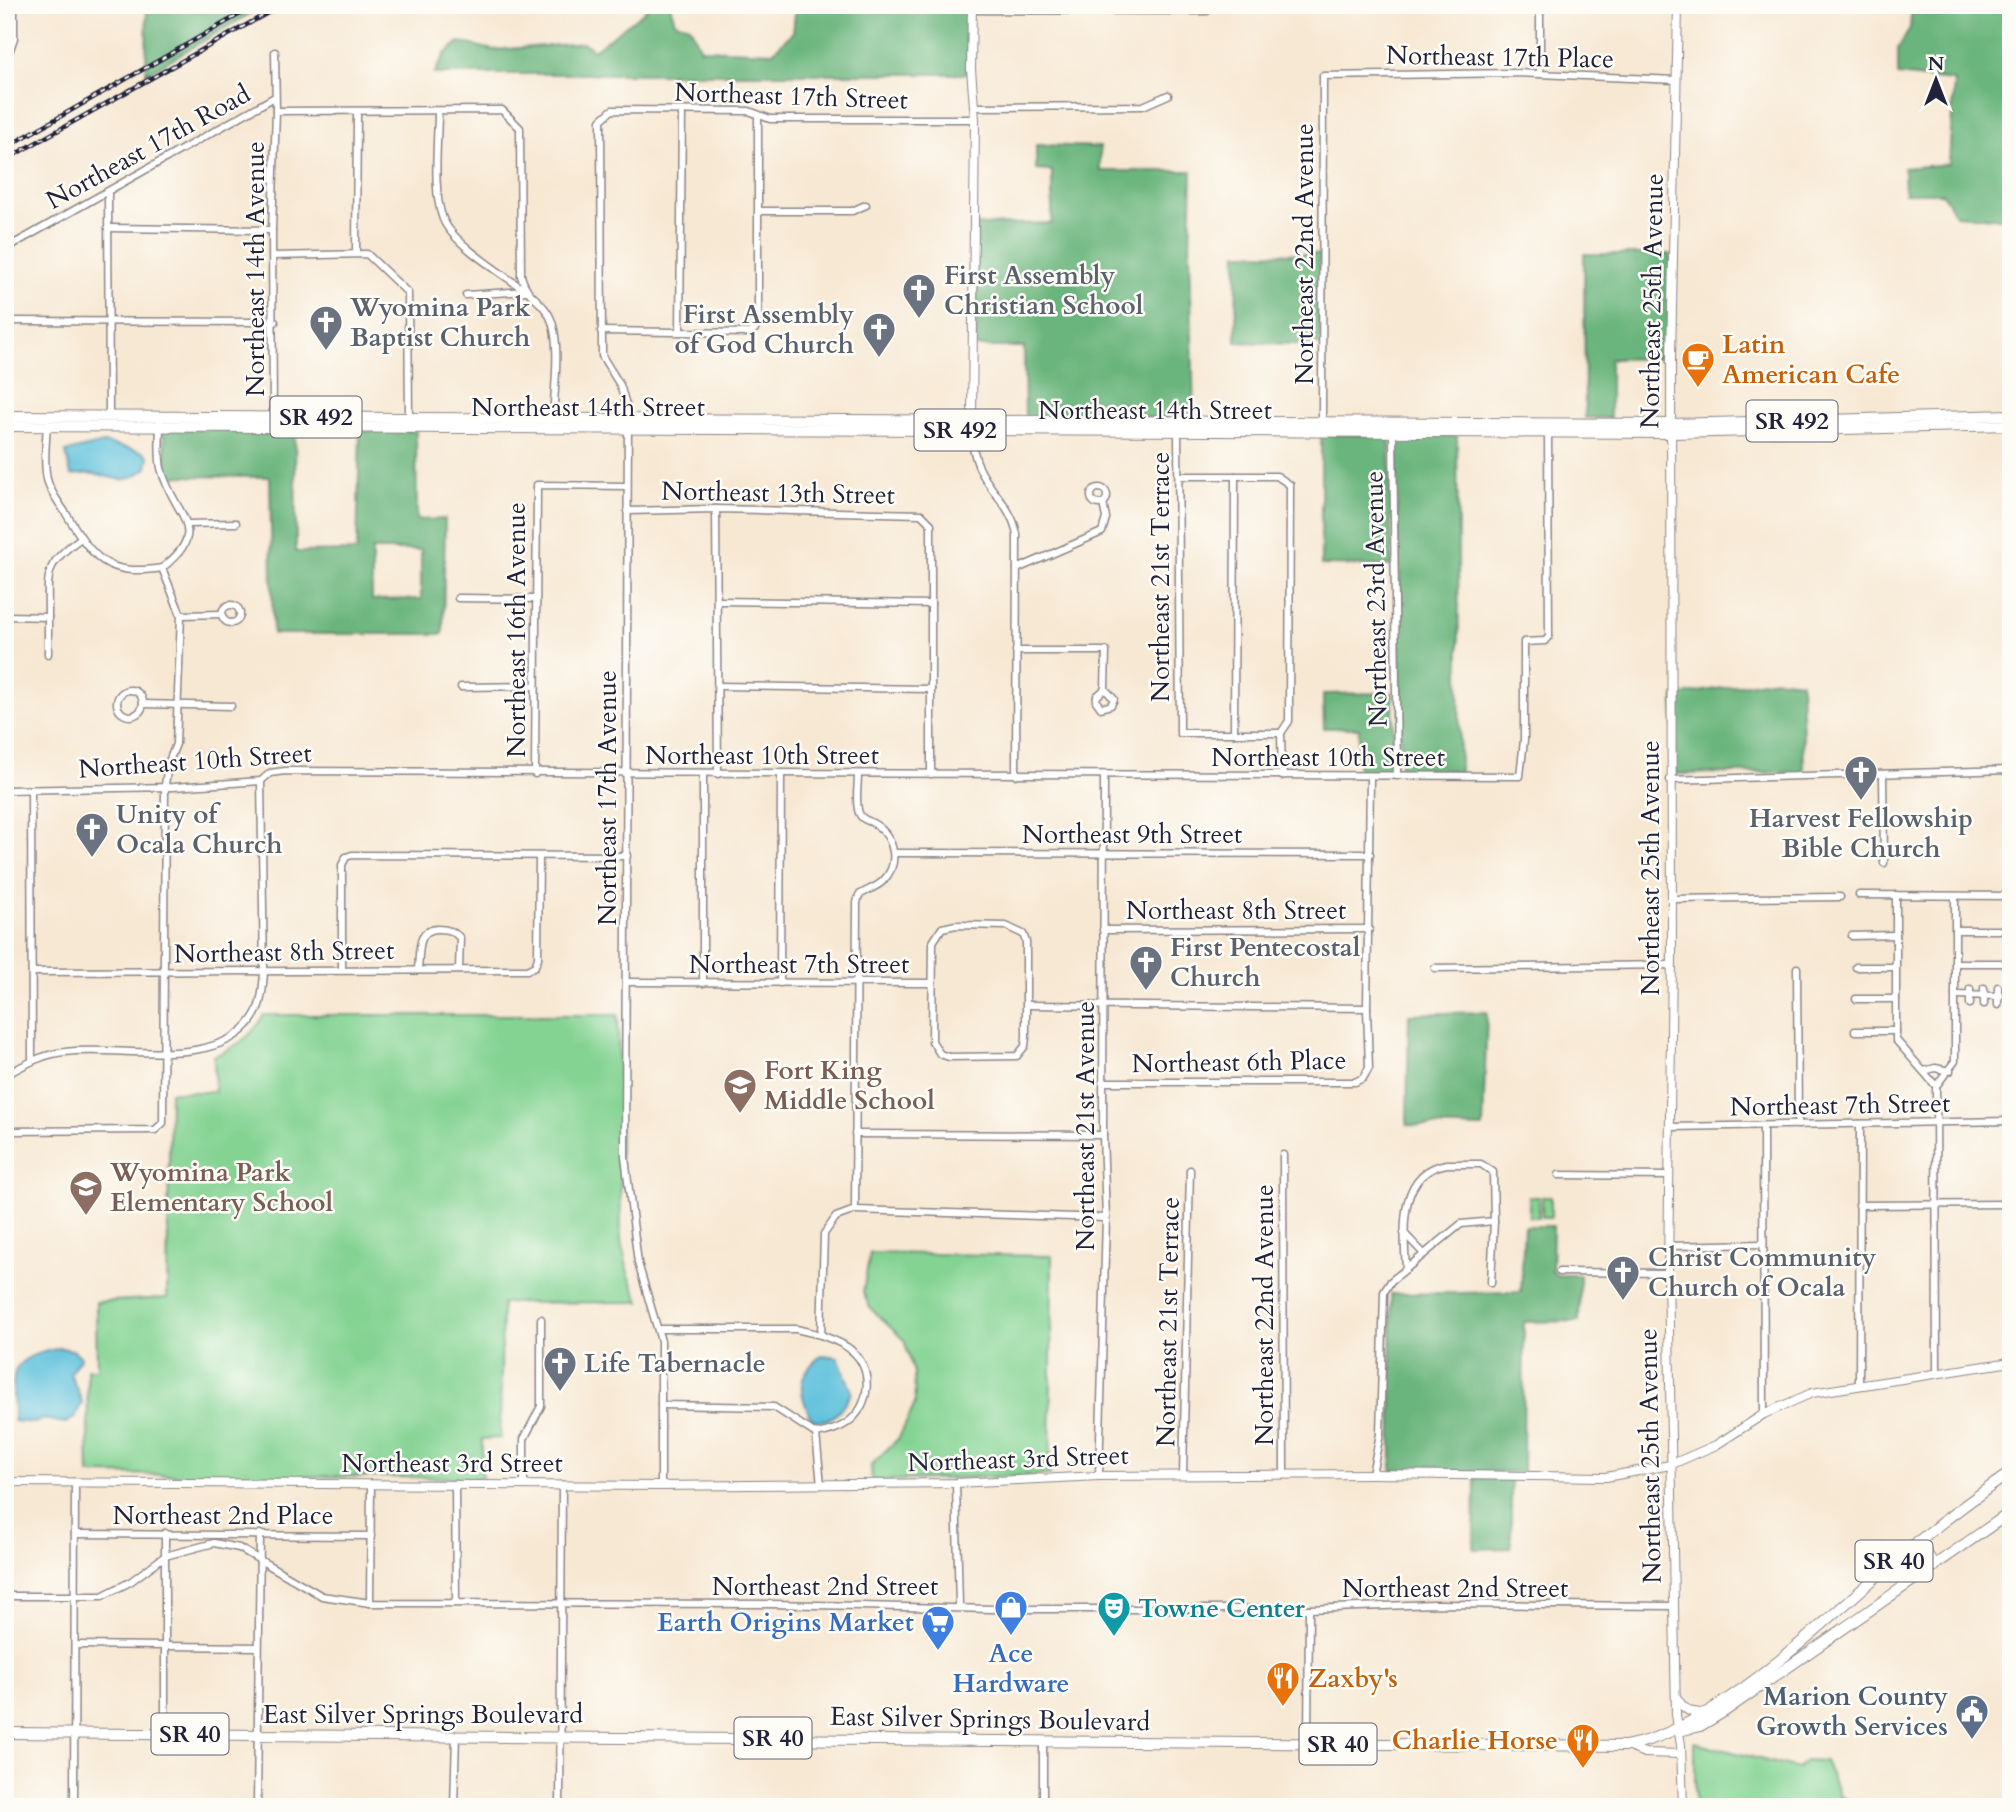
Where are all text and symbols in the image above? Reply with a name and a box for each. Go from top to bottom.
street label: Northeast 17th Place [1386,38,1614,76]
north arrow [1900,46,1970,116]
text: N [1928,51,1945,77]
street label: Northeast 17th Street [674,74,908,118]
street label: Northeast 17th Road [40,76,256,218]
street label: Northeast 22nd Avenue [1287,123,1322,385]
street label: Northeast 14th Avenue [238,141,273,397]
street label: Northeast 25th Avenue [1632,173,1672,429]
place label: First Assembly Christian School [944,258,1144,323]
church icon: First Assembly Christian School [900,271,938,320]
place label: Wyomina Park Baptist Church [349,290,531,355]
place label: First Assembly of God Church [674,297,854,362]
church icon: Wyomina Park Baptist Church [307,303,345,352]
church icon: First Assembly of God Church [860,310,898,359]
place label: Latin American Cafe [1722,327,1900,392]
cafe icon: Latin American Cafe [1679,340,1717,389]
street label: Northeast 14th Street [471,390,705,425]
street label: Northeast 14th Street [1038,393,1272,428]
road number: SR 492 [270,396,362,438]
road number: SR 492 [1746,400,1838,442]
road number: SR 492 [914,410,1006,450]
street label: Northeast 21st Terrace [1143,452,1178,702]
street label: Northeast 23rd Avenue [1356,471,1396,727]
street label: Northeast 13th Street [661,473,895,513]
street label: Northeast 16th Avenue [499,502,534,758]
street label: Northeast 17th Avenue [590,670,625,926]
street label: Northeast 10th Street [77,735,313,787]
street label: Northeast 10th Street [645,738,879,773]
street label: Northeast 10th Street [1211,740,1445,775]
street label: Northeast 25th Avenue [1633,740,1668,996]
church icon: Harvest Fellowship Bible Church [1842,753,1880,802]
place label: Unity of Ocala Church [116,797,282,862]
place label: Harvest Fellowship Bible Church [1749,801,1973,866]
church icon: Unity of Ocala Church [73,810,111,859]
street label: Northeast 9th Street [1022,817,1242,852]
street label: Northeast 8th Street [1126,893,1346,928]
place label: First Pentecostal Church [1170,930,1361,995]
street label: Northeast 8th Street [173,933,395,971]
church icon: First Pentecostal Church [1127,943,1165,992]
street label: Northeast 7th Street [689,947,909,982]
street label: Northeast 21st Avenue [1068,1001,1103,1251]
street label: Northeast 6th Place [1131,1043,1347,1081]
place label: Fort King Middle School [764,1053,935,1118]
school or university icon: Fort King Middle School [721,1066,759,1115]
street label: Northeast 7th Street [1729,1086,1951,1124]
place label: Wyomina Park Elementary School [109,1155,334,1220]
school or university icon: Wyomina Park Elementary School [67,1168,105,1217]
street label: Northeast 22nd Avenue [1247,1184,1282,1446]
street label: Northeast 21st Terrace [1148,1197,1188,1447]
place label: Christ Community Church of Ocala [1648,1240,1876,1305]
church icon: Christ Community Church of Ocala [1604,1253,1642,1302]
street label: Northeast 25th Avenue [1630,1328,1670,1584]
church icon: Life Tabernacle [541,1344,579,1393]
place label: Life Tabernacle [584,1346,766,1381]
street label: Northeast 3rd Street [907,1438,1129,1480]
street label: Northeast 3rd Street [341,1446,563,1481]
street label: Northeast 2nd Place [113,1498,333,1533]
road number: SR 40 [1856,1540,1932,1582]
street label: Northeast 2nd Street [712,1569,938,1604]
street label: Northeast 2nd Street [1342,1571,1568,1606]
shop icon: Ace Hardware [992,1588,1030,1637]
theatre icon: Towne Center [1095,1589,1133,1638]
place label: Towne Center [1138,1591,1305,1626]
supermarket icon: Earth Origins Market [919,1603,957,1652]
place label: Earth Origins Market [657,1605,914,1640]
place label: Ace Hardware [953,1636,1069,1701]
restaurant icon: Zaxby's [1264,1659,1302,1708]
place label: Zaxby's [1308,1661,1398,1696]
place label: Marion County Growth Services [1756,1679,1948,1744]
public building icon: Marion County Growth Services [1953,1692,1991,1741]
street label: East Silver Springs Boulevard [263,1697,583,1732]
street label: East Silver Springs Boulevard [830,1699,1151,1739]
road number: SR 40 [152,1714,228,1754]
road number: SR 40 [734,1718,812,1758]
restaurant icon: Charlie Horse [1564,1721,1602,1770]
place label: Charlie Horse [1392,1723,1558,1758]
road number: SR 40 [1300,1724,1376,1764]

